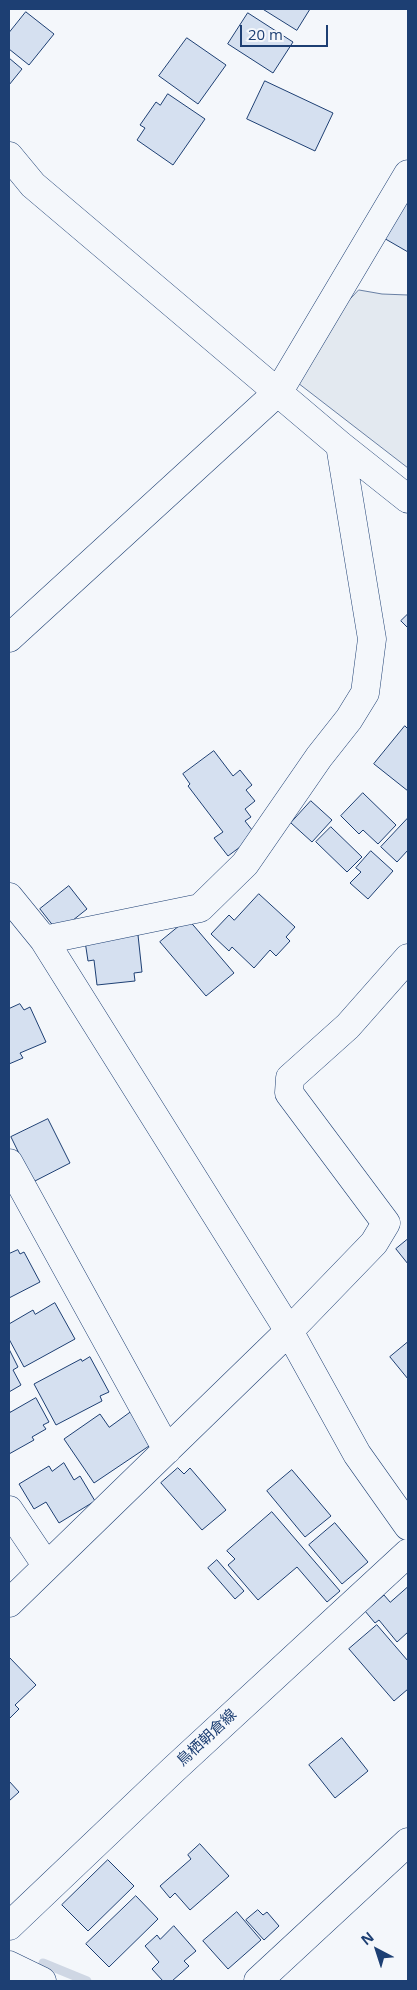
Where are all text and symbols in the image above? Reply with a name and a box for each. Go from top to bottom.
scale bar [242,15,330,47]
text: 20 m [248,24,283,44]
street label: 鳥栖朝倉線 [173,1706,241,1770]
north arrow [352,1925,402,1975]
text: N [357,1927,378,1949]

